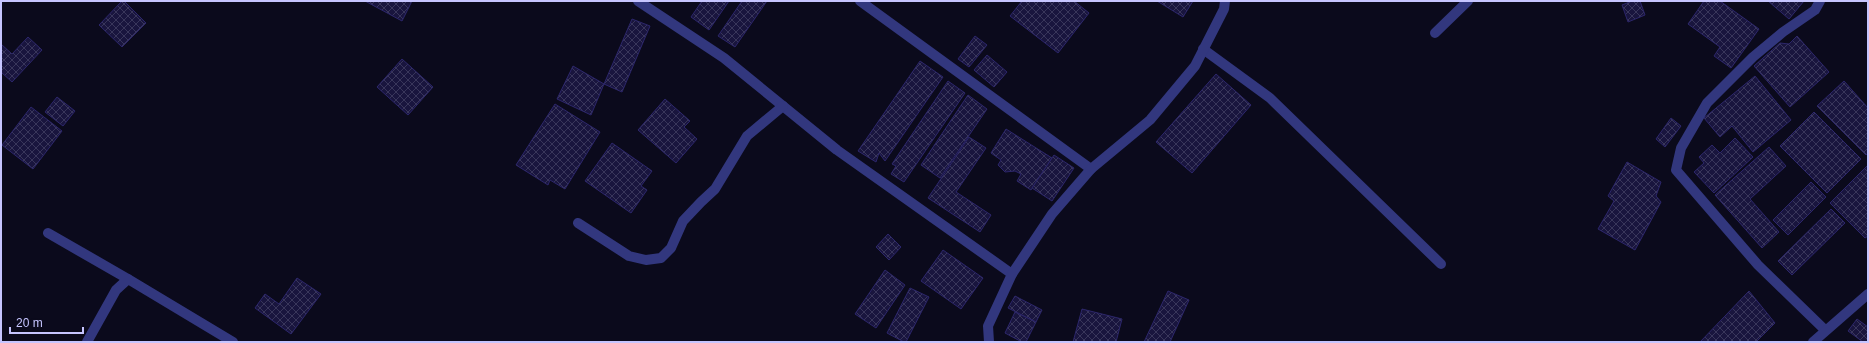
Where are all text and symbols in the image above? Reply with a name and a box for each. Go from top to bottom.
scale bar [10,309,83,335]
text: 20 m [16,316,43,330]

